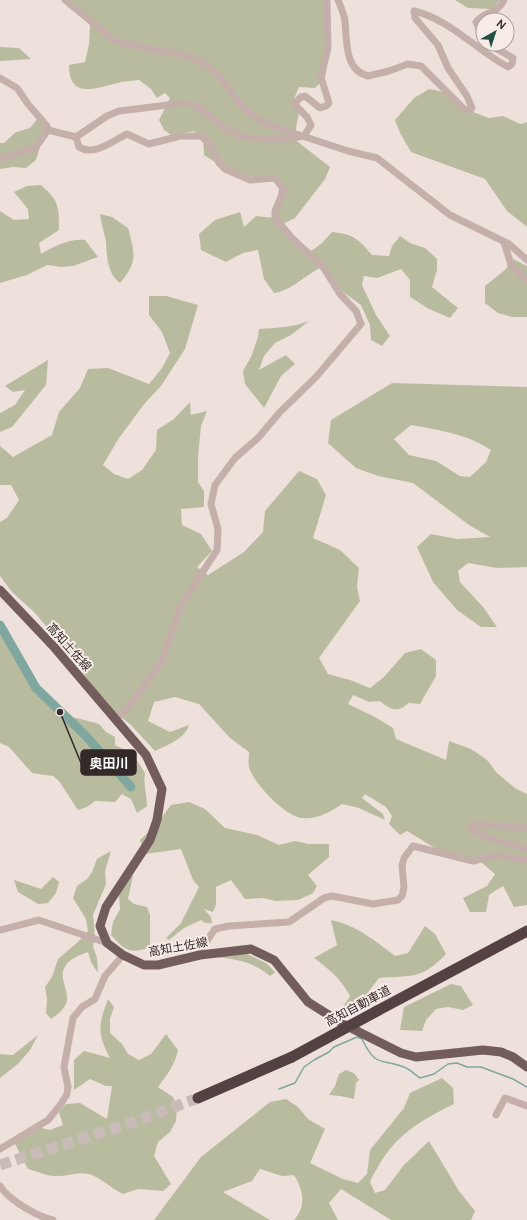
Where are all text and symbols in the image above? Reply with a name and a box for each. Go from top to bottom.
north arrow [475,12,515,52]
text: N [494,16,509,32]
street label: 高知土佐線 [43,619,95,675]
callout: 奥田川 [81,750,136,775]
text: 奥田川 [89,755,129,772]
street label: 高知土佐線 [147,934,209,960]
street label: 高知自動車道 [322,982,394,1030]

